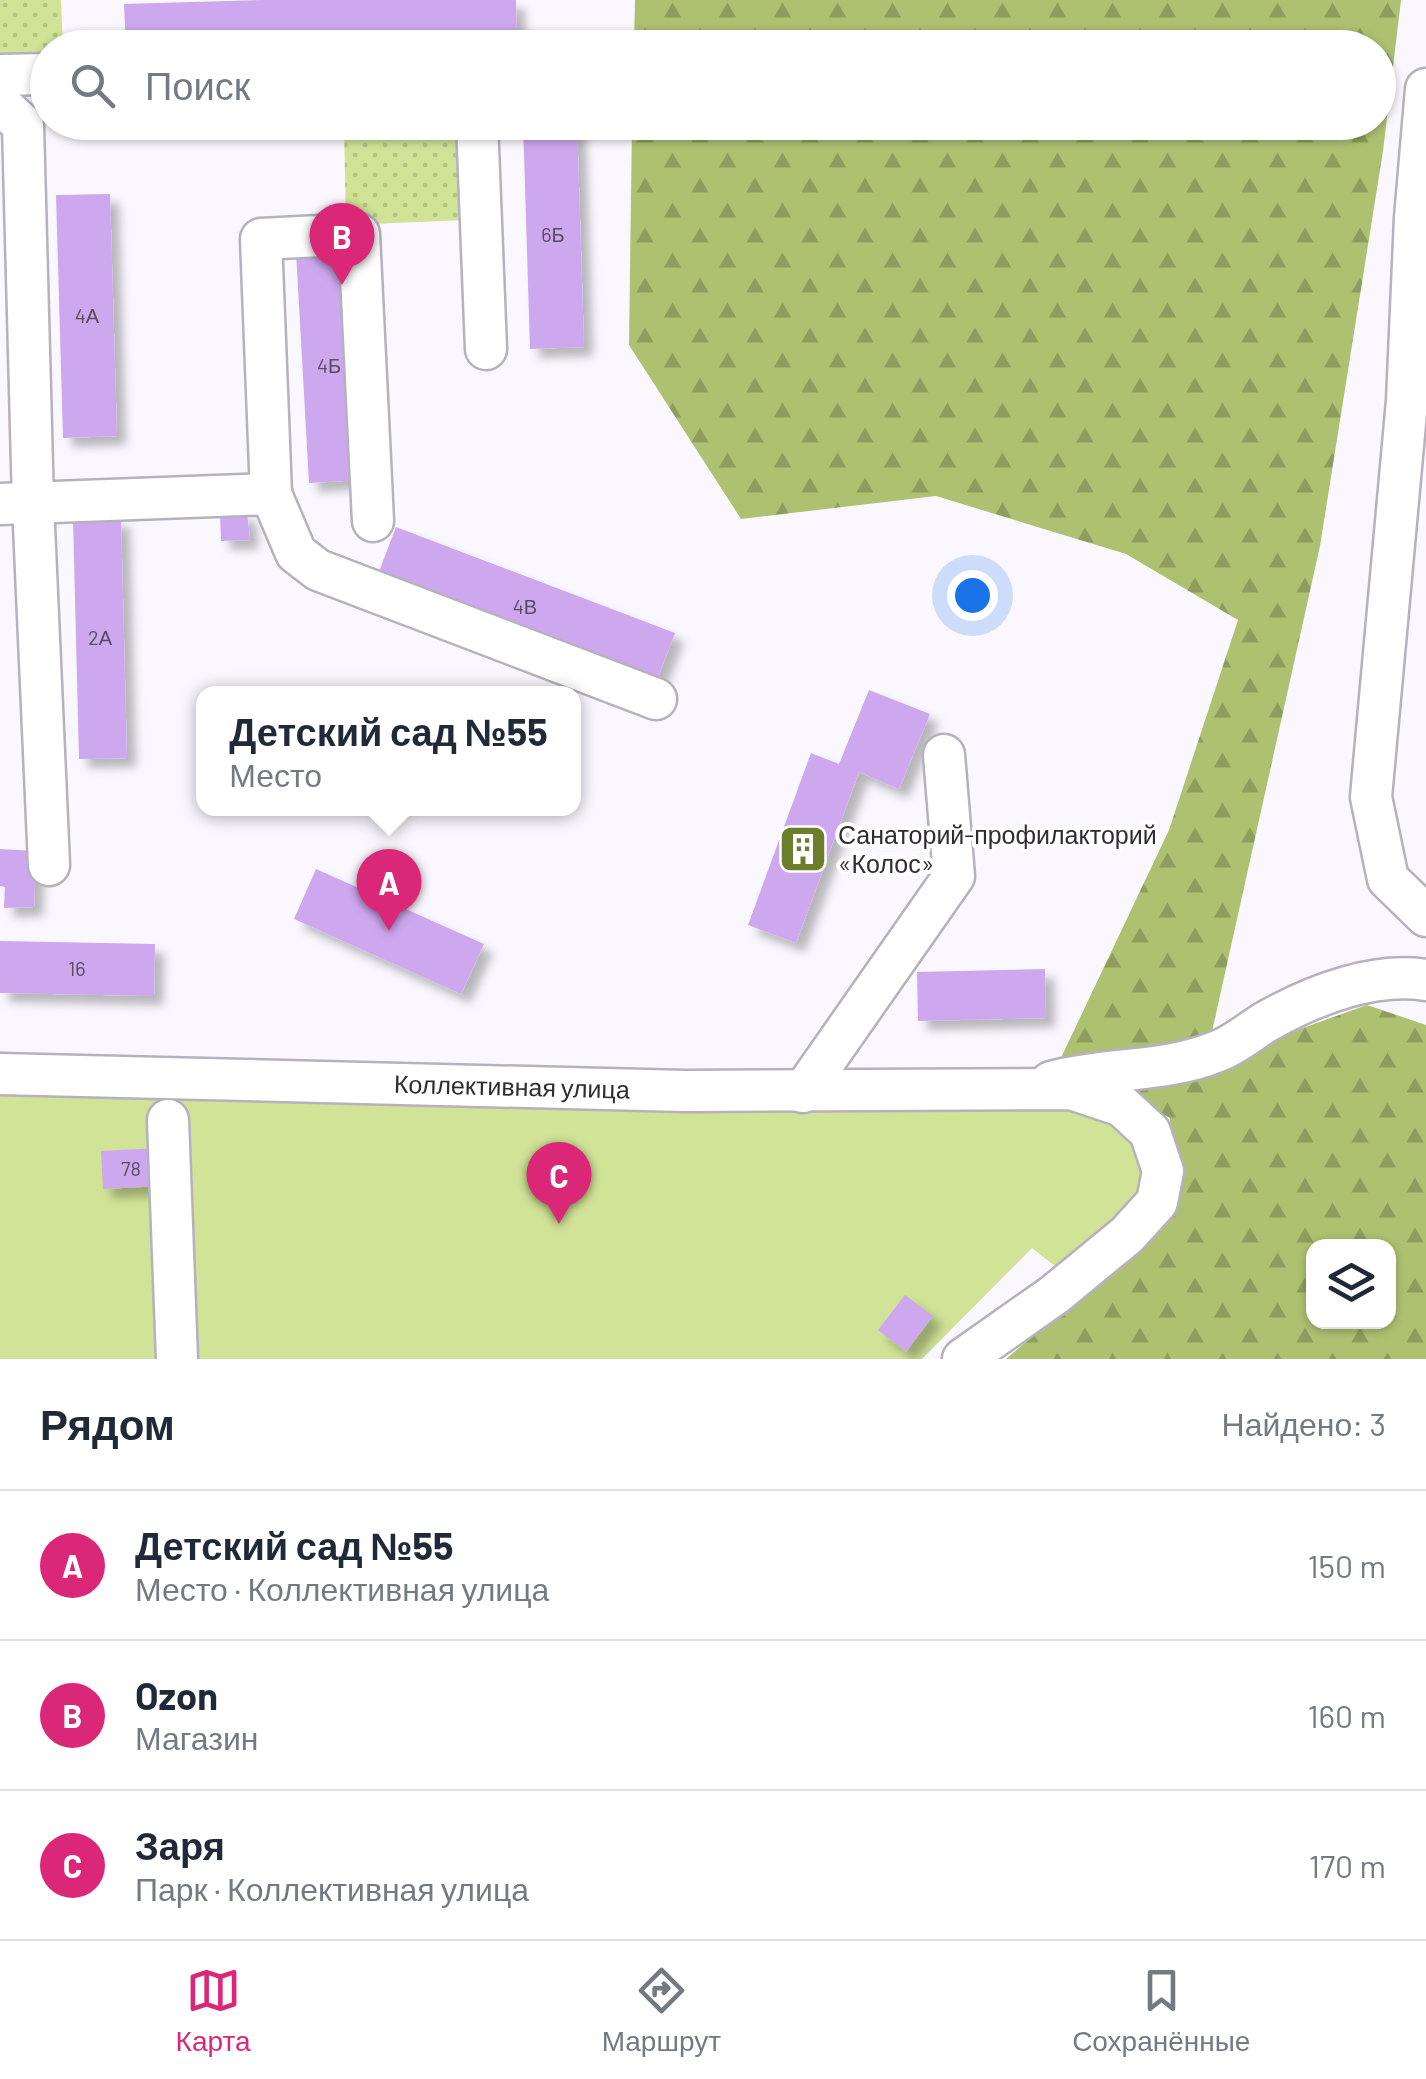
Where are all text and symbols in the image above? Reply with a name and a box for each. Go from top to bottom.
search box [30,30,1396,140]
icon: search [65,58,120,113]
text: Поиск [145,62,250,108]
pin: B [310,202,374,285]
house number: 6Б [541,222,565,246]
house number: 4А [75,303,100,327]
house number: 4Б [317,353,341,377]
your location [947,570,998,621]
house number: 4В [513,594,537,618]
house number: 2А [88,625,113,649]
popup [196,686,581,816]
text: Детский сад №55 [229,708,548,754]
text: Место [229,755,322,793]
place label: Санаторий-профилакторий «Колос» [838,819,1157,878]
building icon: Санаторий-профилакторий «Колос» [777,823,829,875]
pin: A [356,848,422,931]
house number: 16 [68,956,86,980]
street label: Коллективная улица [394,1068,630,1104]
pin: C [526,1142,592,1224]
house number: 78 [121,1156,141,1180]
map controls [1306,1239,1396,1329]
button: layers [1306,1239,1396,1329]
text: Рядом [40,1398,175,1448]
text: Найдено: 3 [1222,1404,1386,1442]
text: Детский сад №55 [135,1522,454,1568]
text: A [62,1546,83,1584]
text: 150 m [1307,1546,1386,1584]
text: Место · Коллективная улица [135,1569,549,1607]
text: Ozon [135,1672,218,1718]
text: B [63,1696,82,1734]
text: 160 m [1307,1696,1386,1734]
text: Магазин [135,1718,258,1756]
text: Заря [135,1822,225,1868]
text: C [63,1846,82,1884]
text: 170 m [1309,1846,1386,1884]
text: Парк · Коллективная улица [135,1869,529,1907]
tab: Карта [176,1963,251,2058]
tab: Маршрут [602,1963,721,2058]
tab: Сохранённые [1072,1963,1250,2058]

